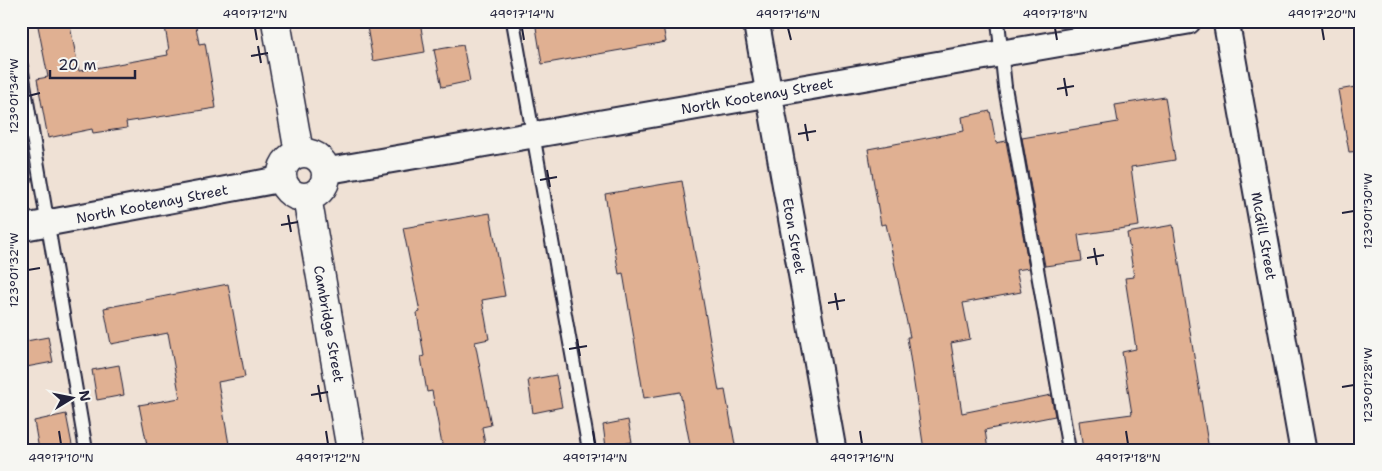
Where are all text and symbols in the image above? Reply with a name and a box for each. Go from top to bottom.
text: 49°17'12"N [223,6,287,22]
text: 49°17'14"N [490,6,554,22]
text: 49°17'16"N [756,6,820,22]
text: 49°17'18"N [1022,6,1088,22]
text: 49°17'20"N [1288,6,1356,22]
scale bar [50,48,135,80]
text: 20 m [58,55,97,75]
text: 123°01'34"W [6,58,22,134]
street label: North Kootenay Street [679,74,835,118]
text: 123°01'30"W [1360,173,1376,249]
street label: North Kootenay Street [75,180,229,228]
street label: McGill Street [1247,191,1281,281]
street label: Eton Street [778,196,810,276]
text: 123°01'32"W [6,232,22,308]
street label: Cambridge Street [310,264,348,384]
text: 123°01'28"W [1360,347,1376,423]
north arrow [48,374,98,424]
text: N [75,389,95,403]
text: 49°17'10"N [28,450,94,466]
text: 49°17'12"N [296,450,360,466]
text: 49°17'14"N [563,450,627,466]
text: 49°17'16"N [830,450,894,466]
text: 49°17'18"N [1095,450,1161,466]

